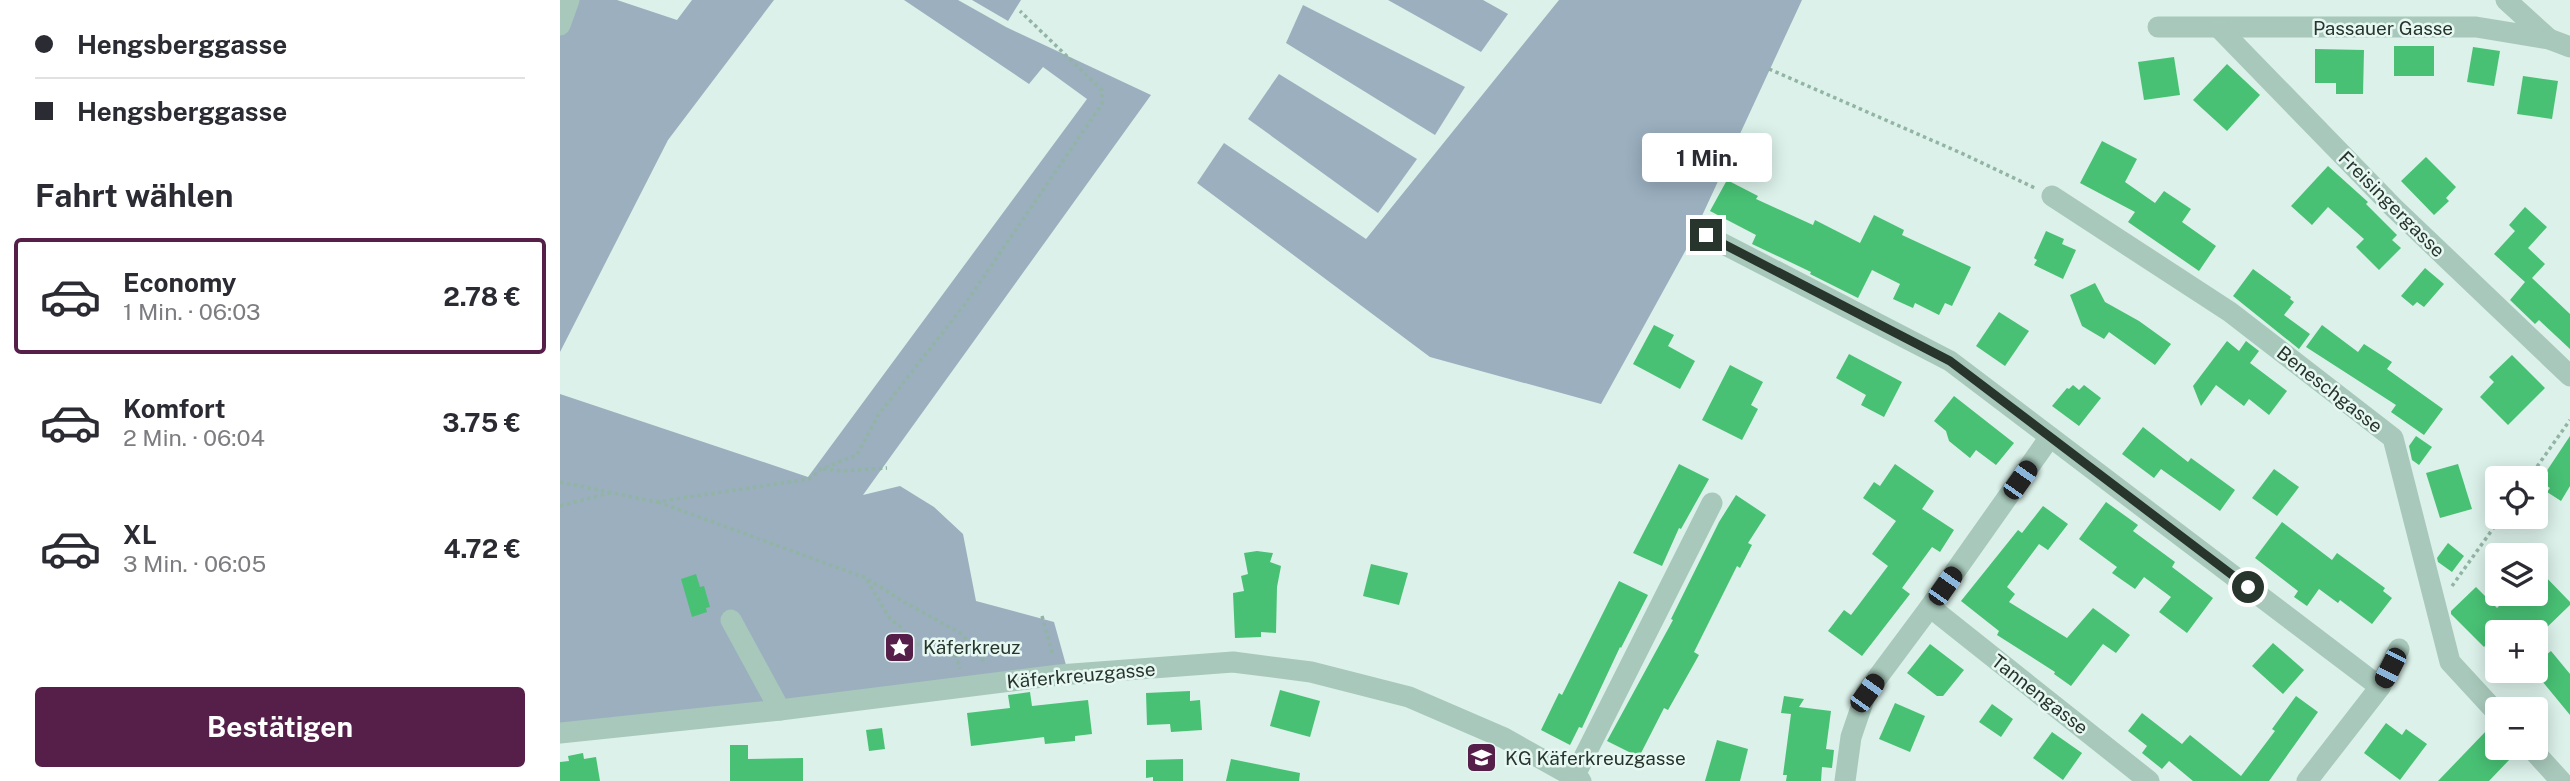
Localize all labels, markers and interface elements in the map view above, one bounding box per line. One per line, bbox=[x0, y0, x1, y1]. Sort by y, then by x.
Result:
street label: Passauer Gasse bbox=[2313, 17, 2453, 39]
text: Hengsberggasse bbox=[77, 29, 287, 60]
text: Hengsberggasse bbox=[77, 96, 287, 127]
callout: 1 Min. bbox=[1641, 134, 1771, 182]
text: 1 Min. bbox=[1676, 144, 1738, 171]
street label: Freisingergasse bbox=[2334, 146, 2450, 262]
text: Fahrt wählen bbox=[35, 177, 234, 214]
route end bbox=[1690, 219, 1722, 251]
icon: car bbox=[39, 265, 102, 328]
text: Economy bbox=[123, 267, 236, 298]
text: 2.78 € bbox=[443, 281, 521, 312]
text: 1 Min. · 06:03 bbox=[123, 298, 261, 325]
street label: Beneschgasse bbox=[2273, 341, 2387, 437]
icon: car bbox=[39, 391, 102, 454]
text: Komfort bbox=[123, 393, 225, 424]
text: 3.75 € bbox=[442, 407, 521, 438]
text: 2 Min. · 06:04 bbox=[123, 424, 265, 451]
car bbox=[2000, 457, 2041, 503]
map controls bbox=[2485, 466, 2548, 760]
button: locate bbox=[2485, 466, 2548, 529]
icon: car bbox=[39, 517, 102, 580]
text: XL bbox=[123, 519, 157, 550]
text: 4.72 € bbox=[443, 533, 521, 564]
button: layers bbox=[2485, 543, 2548, 606]
text: 3 Min. · 06:05 bbox=[123, 550, 266, 577]
car bbox=[1925, 563, 1966, 609]
route start bbox=[2232, 571, 2264, 603]
button: + bbox=[2485, 620, 2548, 683]
place icon: Käferkreuz bbox=[883, 630, 917, 664]
place label: Käferkreuz bbox=[923, 636, 1020, 658]
car bbox=[2372, 645, 2409, 691]
street label: Tannengasse bbox=[1987, 650, 2093, 738]
street label: Käferkreuzgasse bbox=[1006, 658, 1156, 692]
car bbox=[1847, 670, 1888, 716]
button: Bestätigen bbox=[35, 687, 525, 767]
button: − bbox=[2485, 697, 2548, 760]
school or university icon: KG Käferkreuzgasse bbox=[1465, 741, 1499, 775]
place label: KG Käferkreuzgasse bbox=[1505, 747, 1686, 769]

